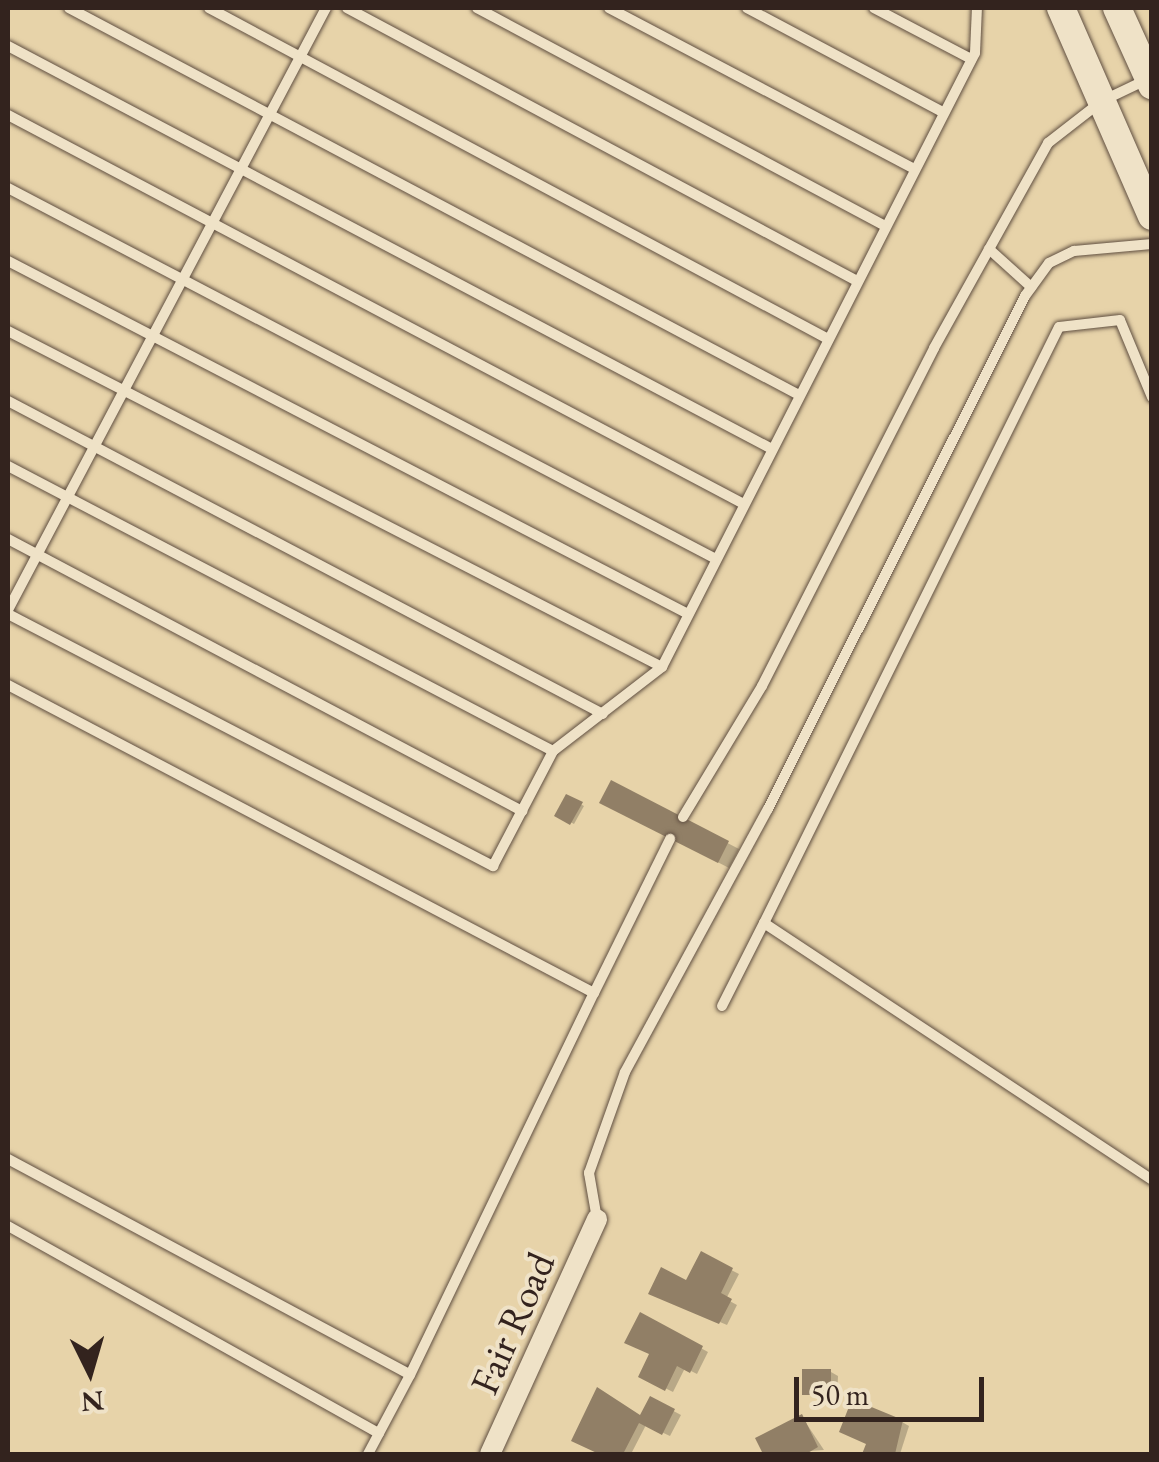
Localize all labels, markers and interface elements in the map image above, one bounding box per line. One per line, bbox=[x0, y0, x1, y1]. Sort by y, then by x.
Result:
street label: Fair Road bbox=[460, 1245, 564, 1401]
north arrow bbox=[40, 1322, 140, 1422]
scale bar bbox=[799, 1357, 989, 1419]
text: 50 m bbox=[811, 1375, 869, 1414]
text: N bbox=[80, 1383, 105, 1421]

